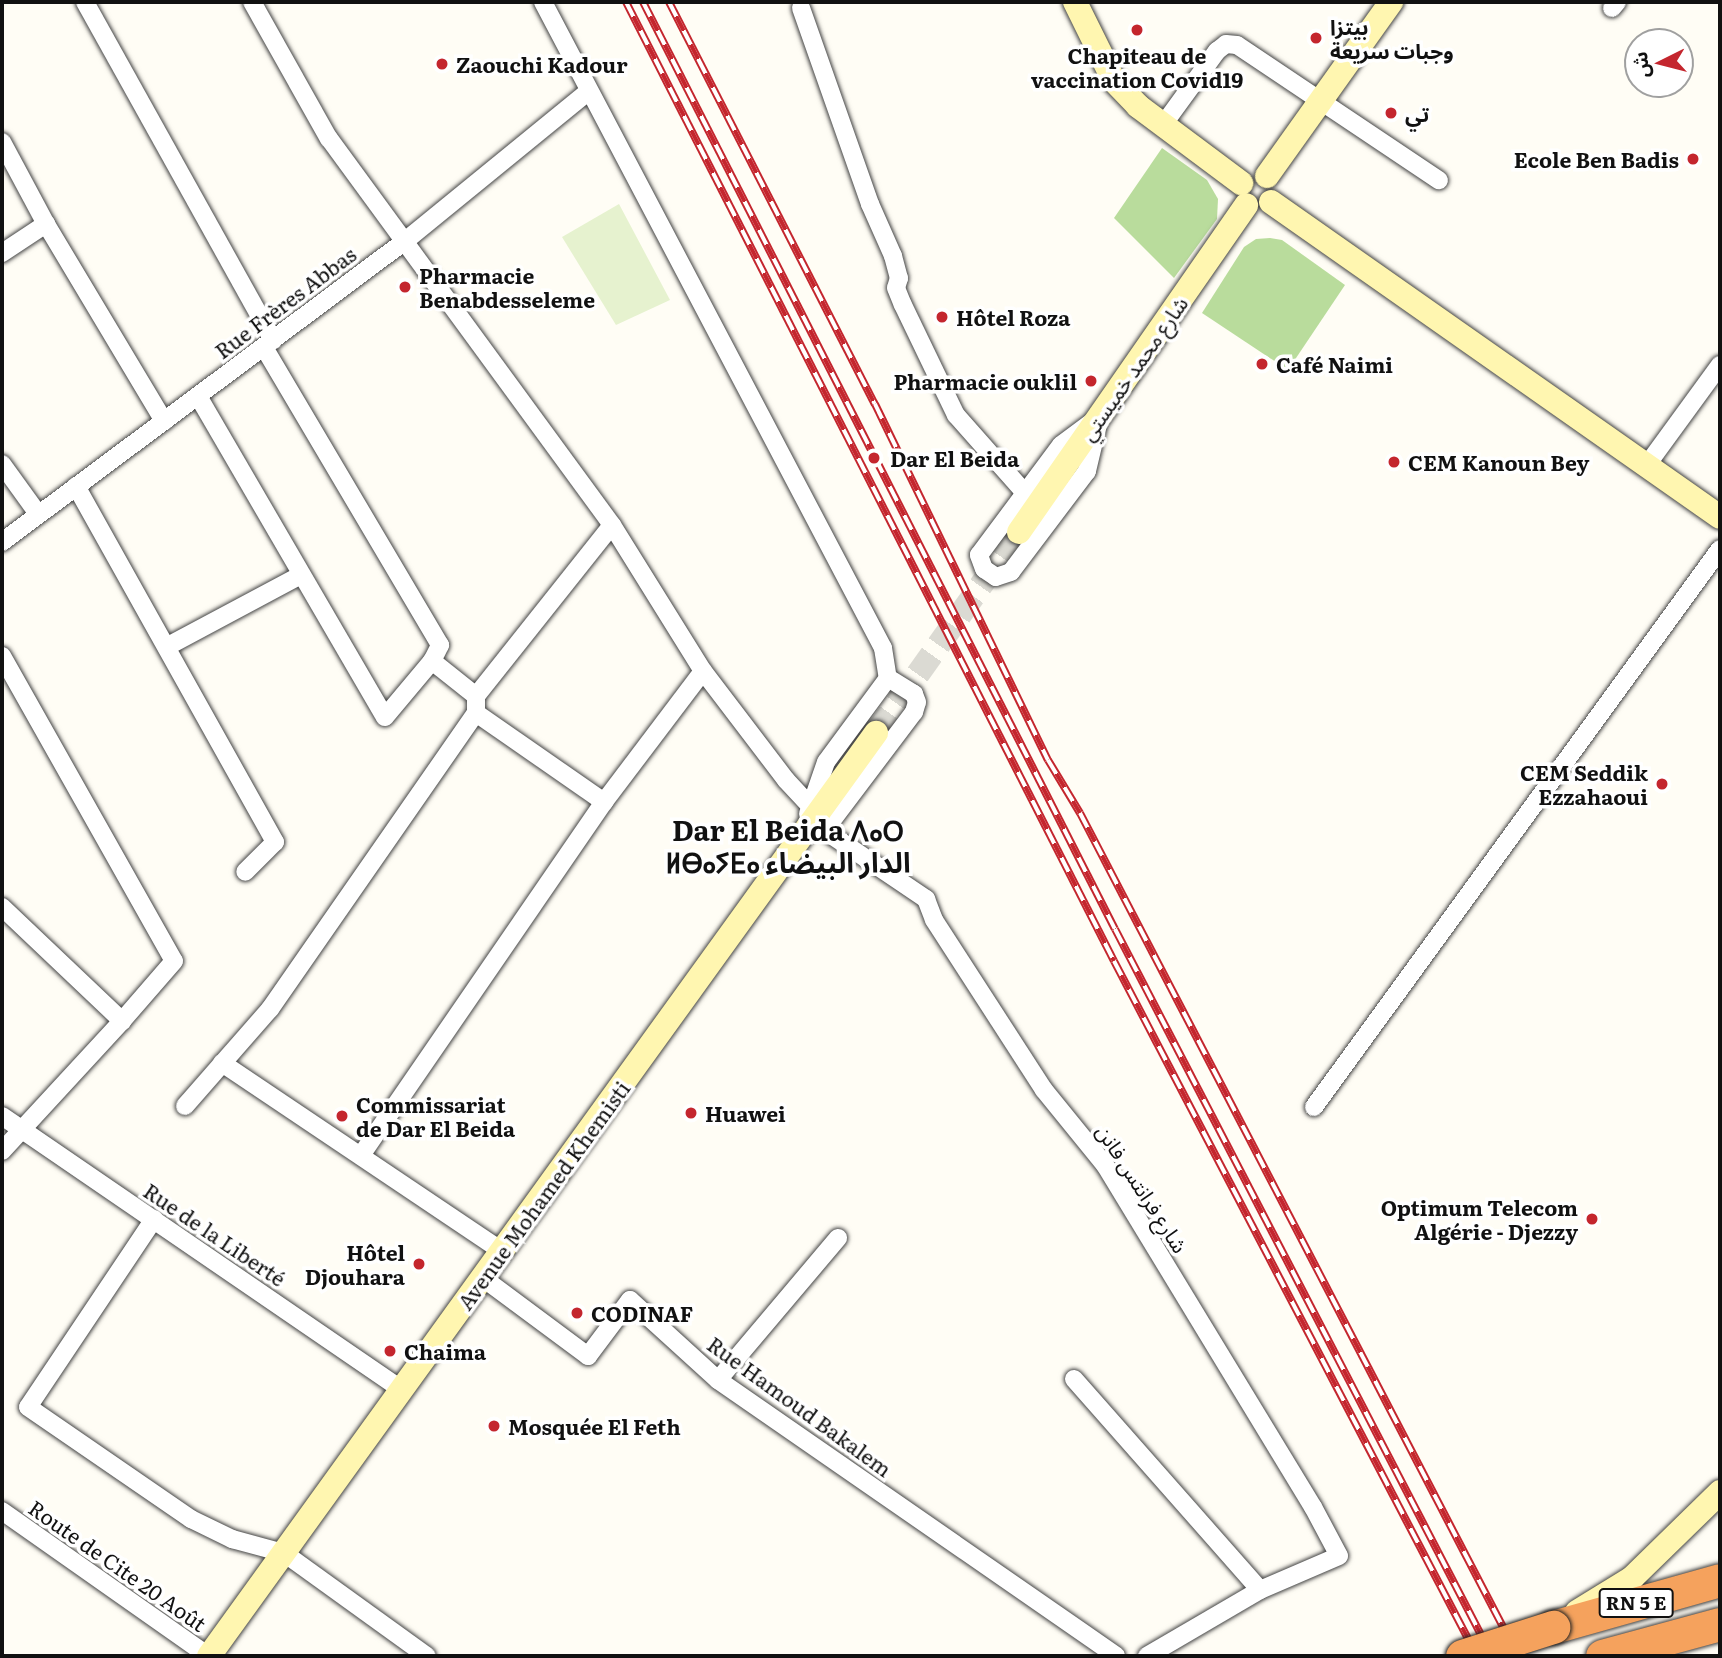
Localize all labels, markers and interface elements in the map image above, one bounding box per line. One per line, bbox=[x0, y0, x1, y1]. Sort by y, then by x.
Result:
place label: بيتزا وجبات سريعة bbox=[1330, 13, 1454, 63]
marker: Chapiteau de vaccination Covid19 bbox=[1127, 20, 1147, 40]
north arrow bbox=[1624, 28, 1694, 98]
marker: بيتزا وجبات سريعة bbox=[1308, 30, 1324, 46]
place label: Chapiteau de vaccination Covid19 bbox=[1031, 42, 1243, 92]
place label: Zaouchi Kadour bbox=[456, 51, 628, 77]
text: ش bbox=[1625, 51, 1655, 79]
marker: Zaouchi Kadour bbox=[434, 56, 450, 72]
place label: تي bbox=[1405, 100, 1429, 126]
marker: تي bbox=[1383, 105, 1399, 121]
place label: Ecole Ben Badis bbox=[1514, 146, 1679, 172]
marker: Ecole Ben Badis bbox=[1685, 151, 1701, 167]
street label: Rue Frères Abbas bbox=[210, 241, 360, 363]
place label: Pharmacie Benabdesseleme bbox=[419, 262, 595, 312]
marker: Pharmacie Benabdesseleme bbox=[397, 279, 413, 295]
street label: شارع محمد خميستي bbox=[1074, 291, 1192, 445]
place label: Hôtel Roza bbox=[956, 304, 1070, 330]
marker: Hôtel Roza bbox=[934, 309, 950, 325]
place label: Café Naimi bbox=[1276, 351, 1393, 377]
marker: Café Naimi bbox=[1254, 356, 1270, 372]
place label: Pharmacie ouklil bbox=[893, 368, 1077, 394]
marker: Pharmacie ouklil bbox=[1083, 373, 1099, 389]
place label: Dar El Beida bbox=[890, 445, 1019, 471]
marker: Dar El Beida bbox=[864, 448, 884, 468]
place label: CEM Kanoun Bey bbox=[1408, 449, 1589, 475]
marker: CEM Kanoun Bey bbox=[1386, 454, 1402, 470]
place label: CEM Seddik Ezzahaoui bbox=[1520, 759, 1648, 809]
marker: CEM Seddik Ezzahaoui bbox=[1654, 776, 1670, 792]
district label: Dar El Beida ⴷⴰⵔ ⵍⴱⴰⵢⴹⴰ الدار البيضاء bbox=[665, 812, 911, 878]
street label: Avenue Mohamed Khemisti bbox=[452, 1076, 634, 1314]
place label: Commissariat de Dar El Beida bbox=[356, 1091, 515, 1141]
place label: Huawei bbox=[705, 1100, 786, 1126]
marker: Huawei bbox=[683, 1105, 699, 1121]
marker: Commissariat de Dar El Beida bbox=[334, 1108, 350, 1124]
street label: شارع فرانتس فانن bbox=[1092, 1119, 1194, 1257]
street label: Rue de la Liberté bbox=[139, 1177, 291, 1291]
place label: Optimum Telecom Algérie - Djezzy bbox=[1381, 1194, 1578, 1244]
marker: Optimum Telecom Algérie - Djezzy bbox=[1584, 1211, 1600, 1227]
place label: Hôtel Djouhara bbox=[305, 1239, 405, 1289]
marker: Hôtel Djouhara bbox=[411, 1256, 427, 1272]
place label: CODINAF bbox=[591, 1300, 693, 1326]
marker: CODINAF bbox=[569, 1305, 585, 1321]
street label: Rue Hamoud Bakalem bbox=[703, 1331, 897, 1481]
place label: Chaima bbox=[404, 1338, 486, 1364]
marker: Chaima bbox=[382, 1343, 398, 1359]
place label: Mosquée El Feth bbox=[508, 1413, 681, 1439]
marker: Mosquée El Feth bbox=[486, 1418, 502, 1434]
street label: Route de Cite 20 Août bbox=[24, 1494, 212, 1636]
road number: RN 5 E bbox=[1598, 1588, 1674, 1618]

